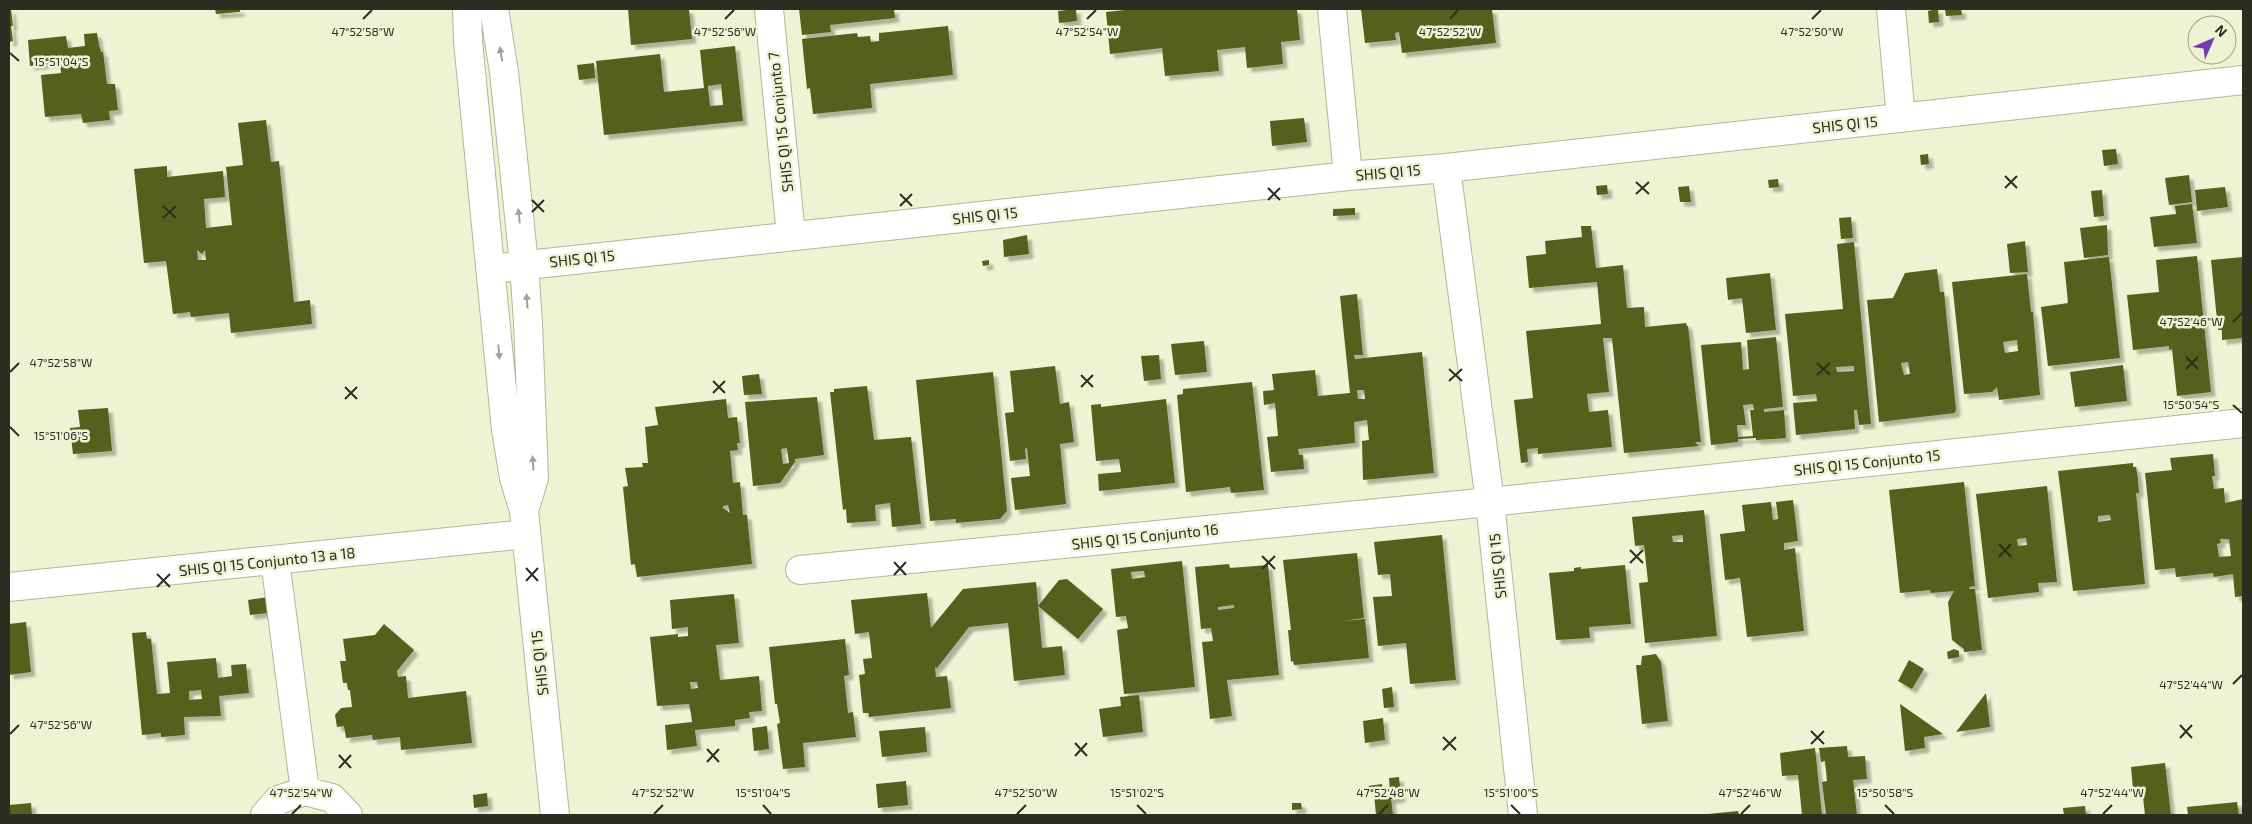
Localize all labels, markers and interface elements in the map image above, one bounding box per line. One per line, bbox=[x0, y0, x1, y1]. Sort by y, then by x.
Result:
north arrow bbox=[2187, 15, 2237, 65]
text: N bbox=[2212, 21, 2231, 40]
text: 47°52'58"W bbox=[332, 24, 394, 38]
text: 47°52'56"W bbox=[694, 24, 756, 38]
text: 47°52'54"W bbox=[1056, 24, 1118, 38]
text: 47°52'52"W bbox=[1419, 24, 1481, 38]
text: 47°52'50"W bbox=[1781, 24, 1843, 38]
one-way arrow bbox=[497, 46, 505, 62]
street label: SHIS QI 15 Conjunto 7 bbox=[764, 51, 797, 193]
text: 15°51'04"S bbox=[34, 54, 89, 68]
street label: SHIS QI 15 bbox=[1812, 112, 1879, 137]
street label: SHIS QI 15 bbox=[1355, 160, 1421, 185]
street label: SHIS QI 15 bbox=[952, 203, 1019, 228]
one-way arrow bbox=[515, 207, 523, 223]
street label: SHIS QI 15 bbox=[549, 246, 616, 271]
one-way arrow bbox=[522, 293, 530, 309]
text: 47°52'46"W bbox=[2159, 314, 2223, 328]
one-way arrow bbox=[495, 344, 503, 360]
text: 47°52'58"W bbox=[30, 355, 92, 369]
text: 15°50'54"S bbox=[2163, 397, 2219, 411]
text: 15°51'06"S bbox=[34, 428, 88, 442]
street label: SHIS QI 15 Conjunto 15 bbox=[1793, 445, 1941, 480]
one-way arrow bbox=[528, 455, 536, 471]
street label: SHIS QI 15 Conjunto 16 bbox=[1071, 519, 1220, 554]
street label: SHIS QI 15 bbox=[1485, 532, 1510, 599]
street label: SHIS QI 15 Conjunto 13 a 18 bbox=[178, 543, 356, 580]
street label: SHIS QI 15 bbox=[527, 629, 552, 696]
text: 47°52'44"W bbox=[2159, 677, 2223, 691]
text: 47°52'56"W bbox=[30, 717, 92, 731]
text: 47°52'54"W bbox=[270, 785, 332, 799]
text: 47°52'52"W bbox=[632, 785, 694, 799]
text: 15°51'04"S bbox=[736, 785, 791, 799]
text: 47°52'50"W bbox=[995, 785, 1057, 799]
text: 15°51'02"S bbox=[1110, 785, 1164, 799]
text: 47°52'48"W bbox=[1356, 785, 1420, 799]
text: 15°51'00"S bbox=[1484, 785, 1539, 799]
text: 47°52'46"W bbox=[1718, 785, 1782, 799]
text: 15°50'58"S bbox=[1857, 785, 1913, 799]
text: 47°52'44"W bbox=[2080, 785, 2144, 799]

